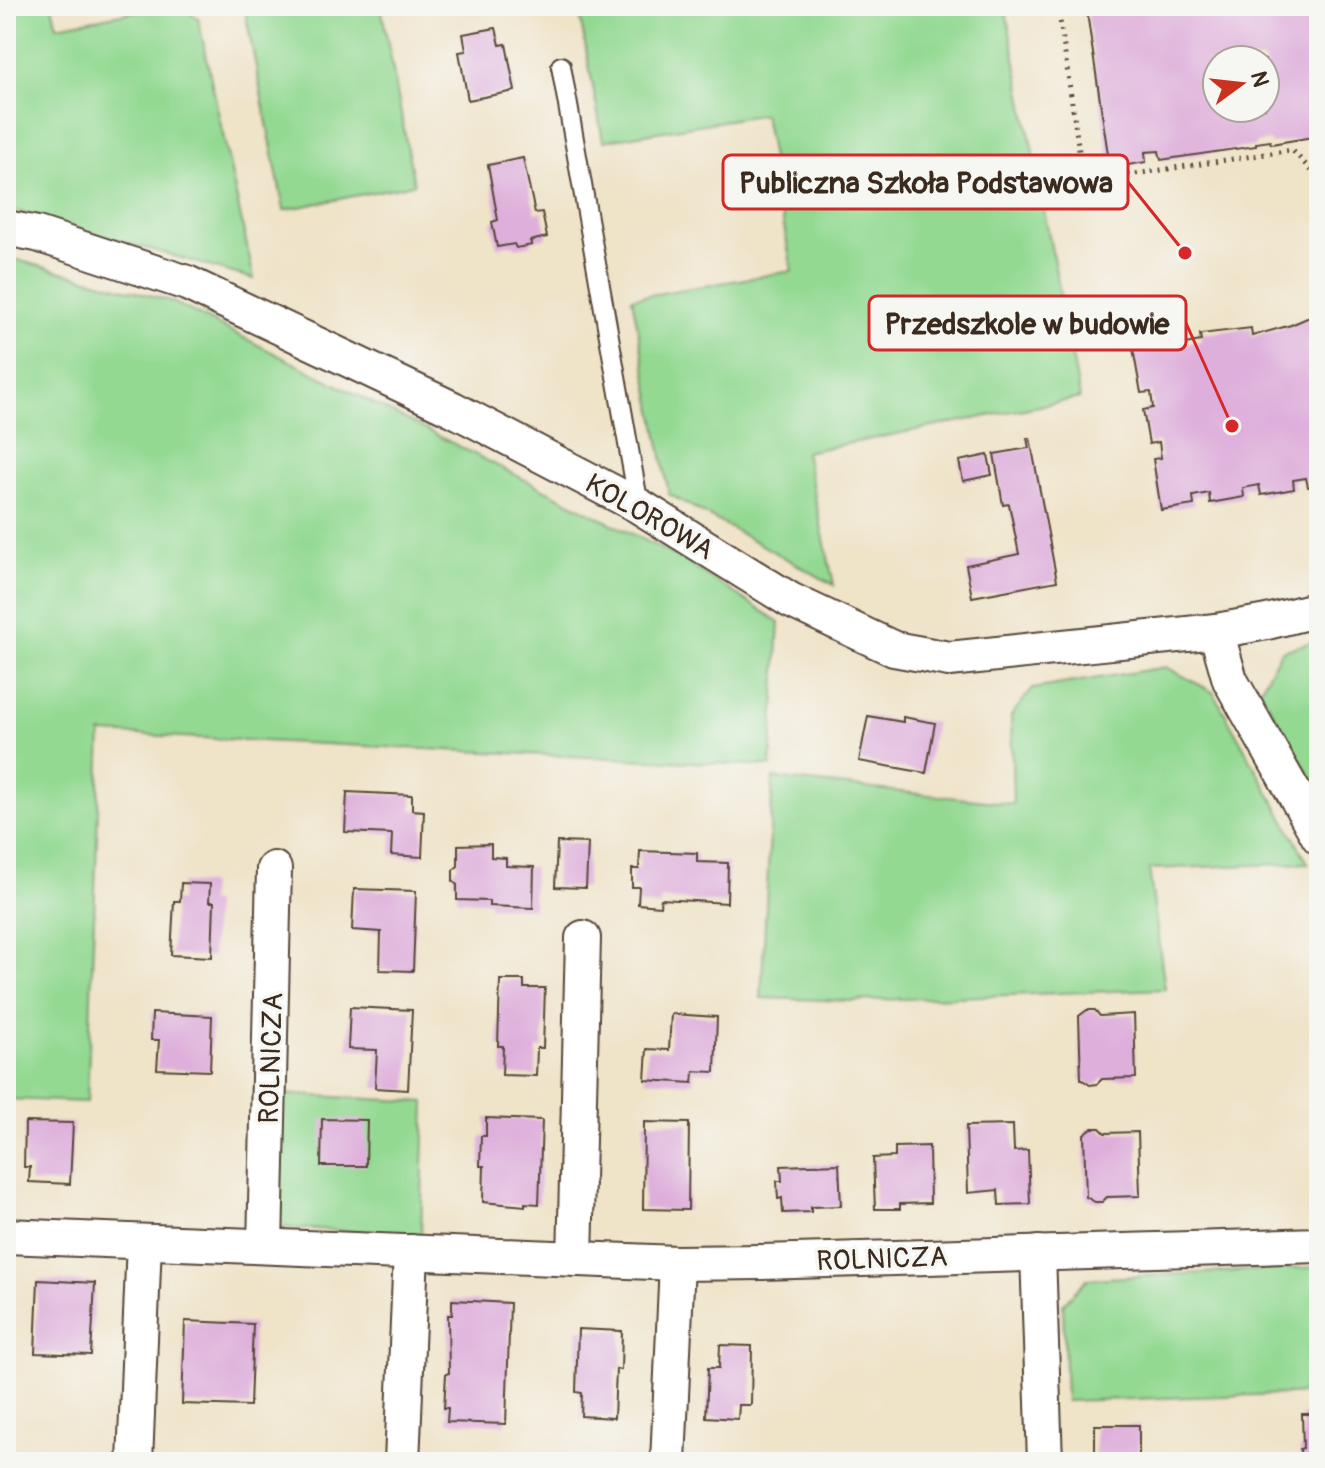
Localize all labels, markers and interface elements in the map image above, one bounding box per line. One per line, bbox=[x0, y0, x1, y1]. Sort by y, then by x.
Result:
north arrow bbox=[1201, 44, 1281, 124]
text: N bbox=[1244, 68, 1275, 90]
callout: Publiczna Szkoła Podstawowa bbox=[723, 155, 1128, 209]
text: Publiczna Szkoła Podstawowa bbox=[739, 165, 1113, 202]
callout: Przedszkole w budowie bbox=[869, 296, 1186, 350]
text: Przedszkole w budowie bbox=[885, 306, 1171, 343]
street label: KOLOROWA bbox=[579, 466, 720, 568]
street label: ROLNICZA bbox=[252, 992, 291, 1124]
street label: ROLNICZA bbox=[816, 1240, 948, 1279]

